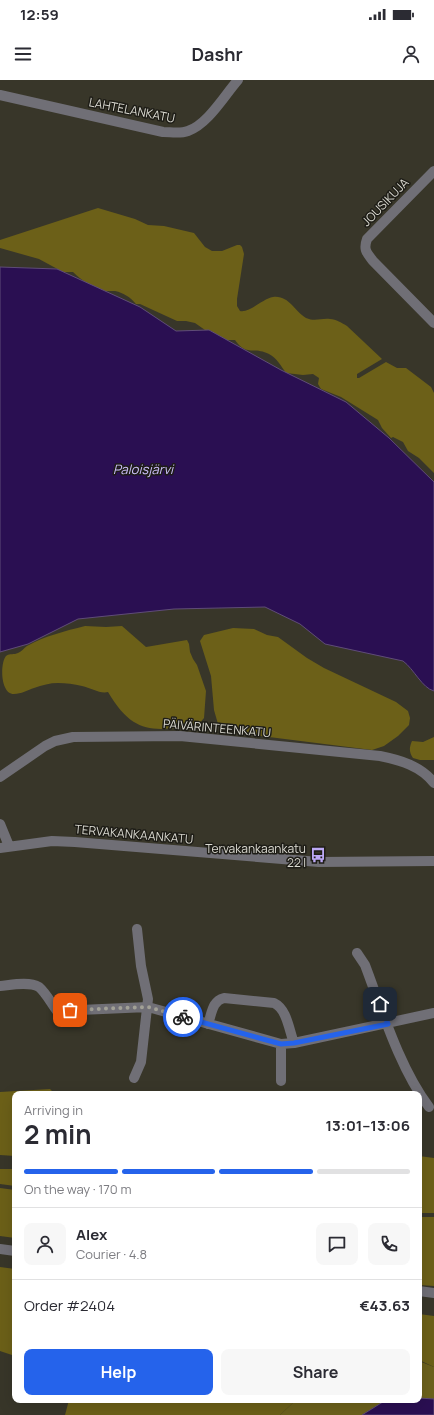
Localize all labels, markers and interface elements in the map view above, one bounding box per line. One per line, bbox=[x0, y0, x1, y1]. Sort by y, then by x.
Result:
text: 12:59 bbox=[20, 4, 59, 25]
text: Dashr bbox=[191, 42, 243, 66]
icon: menu bbox=[12, 43, 34, 65]
icon: person bbox=[400, 43, 422, 65]
street label: LAHTELANKATU bbox=[87, 93, 177, 127]
street label: JOUSIKUJA bbox=[358, 174, 413, 230]
water label: Paloisjärvi bbox=[113, 460, 175, 478]
street label: PÄIVÄRINTEENKATU bbox=[162, 715, 272, 741]
street label: TERVAKANKAANKATU bbox=[74, 820, 194, 848]
place label: Tervakankaankatu 22 I bbox=[205, 840, 306, 871]
bus stop icon: Tervakankaankatu 22 I bbox=[309, 846, 327, 864]
pin bbox=[363, 987, 397, 1021]
pin bbox=[53, 993, 87, 1027]
icon: home bbox=[369, 993, 391, 1015]
courier bbox=[163, 997, 203, 1037]
icon: bag bbox=[59, 999, 81, 1021]
icon: bike bbox=[172, 1006, 194, 1028]
text: Arriving in bbox=[24, 1101, 83, 1119]
text: 13:01–13:06 bbox=[325, 1115, 410, 1136]
text: 2 min bbox=[24, 1116, 92, 1152]
text: On the way · 170 m bbox=[24, 1180, 131, 1198]
button: person bbox=[24, 1223, 66, 1265]
button: chat bbox=[316, 1223, 358, 1265]
button: phone bbox=[368, 1223, 410, 1265]
text: Alex bbox=[76, 1224, 107, 1245]
text: Courier · 4.8 bbox=[76, 1245, 147, 1263]
text: Order #2404 bbox=[24, 1295, 115, 1316]
text: €43.63 bbox=[360, 1295, 410, 1316]
button: Help bbox=[24, 1349, 213, 1395]
button: Share bbox=[221, 1349, 410, 1395]

